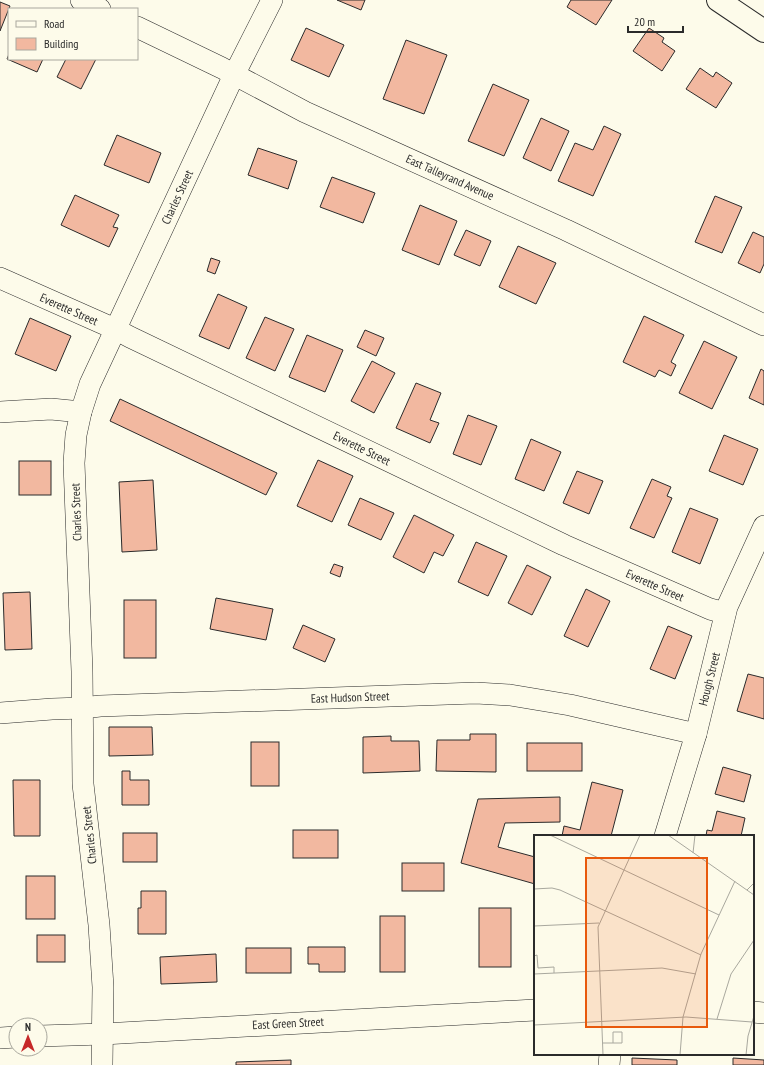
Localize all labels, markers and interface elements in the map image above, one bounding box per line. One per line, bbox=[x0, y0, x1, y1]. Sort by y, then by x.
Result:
legend bbox=[8, 8, 138, 60]
scale bar bbox=[628, 8, 683, 34]
text: 20 m bbox=[634, 14, 655, 29]
text: Road bbox=[44, 16, 64, 31]
text: Building bbox=[44, 36, 79, 51]
street label: East Talleyrand Avenue bbox=[404, 151, 496, 203]
street label: Charles Street bbox=[158, 167, 196, 226]
street label: Everette Street bbox=[38, 290, 101, 329]
street label: Everette Street bbox=[331, 428, 394, 469]
street label: Charles Street bbox=[67, 482, 85, 541]
street label: Everette Street bbox=[624, 566, 687, 605]
street label: Hough Street bbox=[695, 650, 723, 707]
street label: East Hudson Street bbox=[310, 688, 390, 706]
street label: Charles Street bbox=[78, 805, 99, 865]
inset map bbox=[534, 835, 754, 1055]
street label: East Green Street bbox=[252, 1014, 325, 1032]
north arrow bbox=[8, 1017, 48, 1057]
text: N bbox=[25, 1020, 31, 1034]

